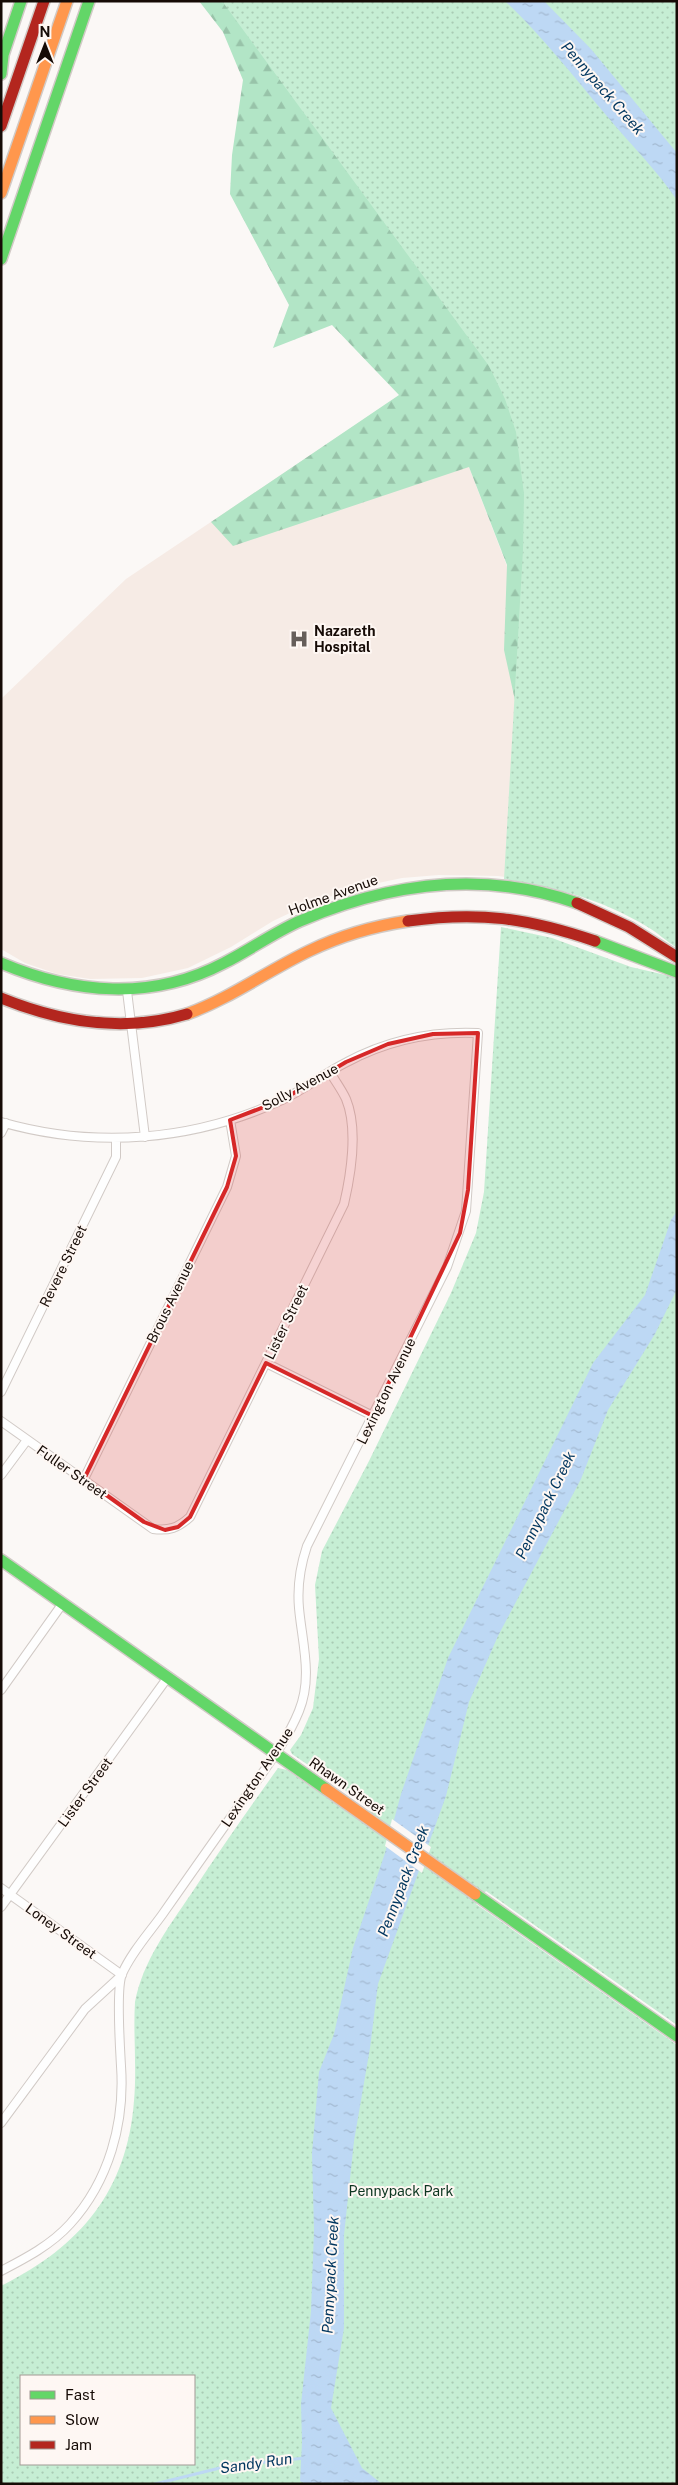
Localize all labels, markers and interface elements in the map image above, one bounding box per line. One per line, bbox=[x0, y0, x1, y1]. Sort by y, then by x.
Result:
north arrow bbox=[20, 20, 70, 70]
text: N bbox=[40, 24, 50, 40]
water label: Pennypack Creek bbox=[558, 38, 648, 139]
place label: Nazareth Hospital bbox=[314, 623, 376, 655]
hospital icon: Nazareth Hospital bbox=[288, 628, 310, 650]
street label: Holme Avenue bbox=[286, 871, 380, 919]
street label: Solly Avenue bbox=[259, 1060, 341, 1114]
street label: Revere Street bbox=[36, 1222, 90, 1310]
street label: Brous Avenue bbox=[143, 1258, 197, 1346]
street label: Lister Street bbox=[261, 1282, 311, 1362]
street label: Lexington Avenue bbox=[353, 1335, 419, 1447]
street label: Fuller Street bbox=[34, 1442, 110, 1502]
water label: Pennypack Creek bbox=[512, 1448, 579, 1561]
street label: Lexington Avenue bbox=[218, 1724, 296, 1830]
street label: Lister Street bbox=[55, 1754, 115, 1830]
street label: Rhawn Street bbox=[306, 1754, 388, 1818]
water label: Pennypack Creek bbox=[374, 1822, 432, 1939]
street label: Loney Street bbox=[23, 1900, 99, 1962]
park label: Pennypack Park bbox=[349, 2183, 454, 2199]
water label: Pennypack Creek bbox=[318, 2215, 342, 2334]
legend bbox=[20, 2375, 195, 2465]
text: Fast bbox=[65, 2386, 95, 2403]
text: Slow bbox=[65, 2411, 100, 2428]
text: Jam bbox=[65, 2436, 92, 2453]
water label: Sandy Run bbox=[219, 2450, 293, 2476]

